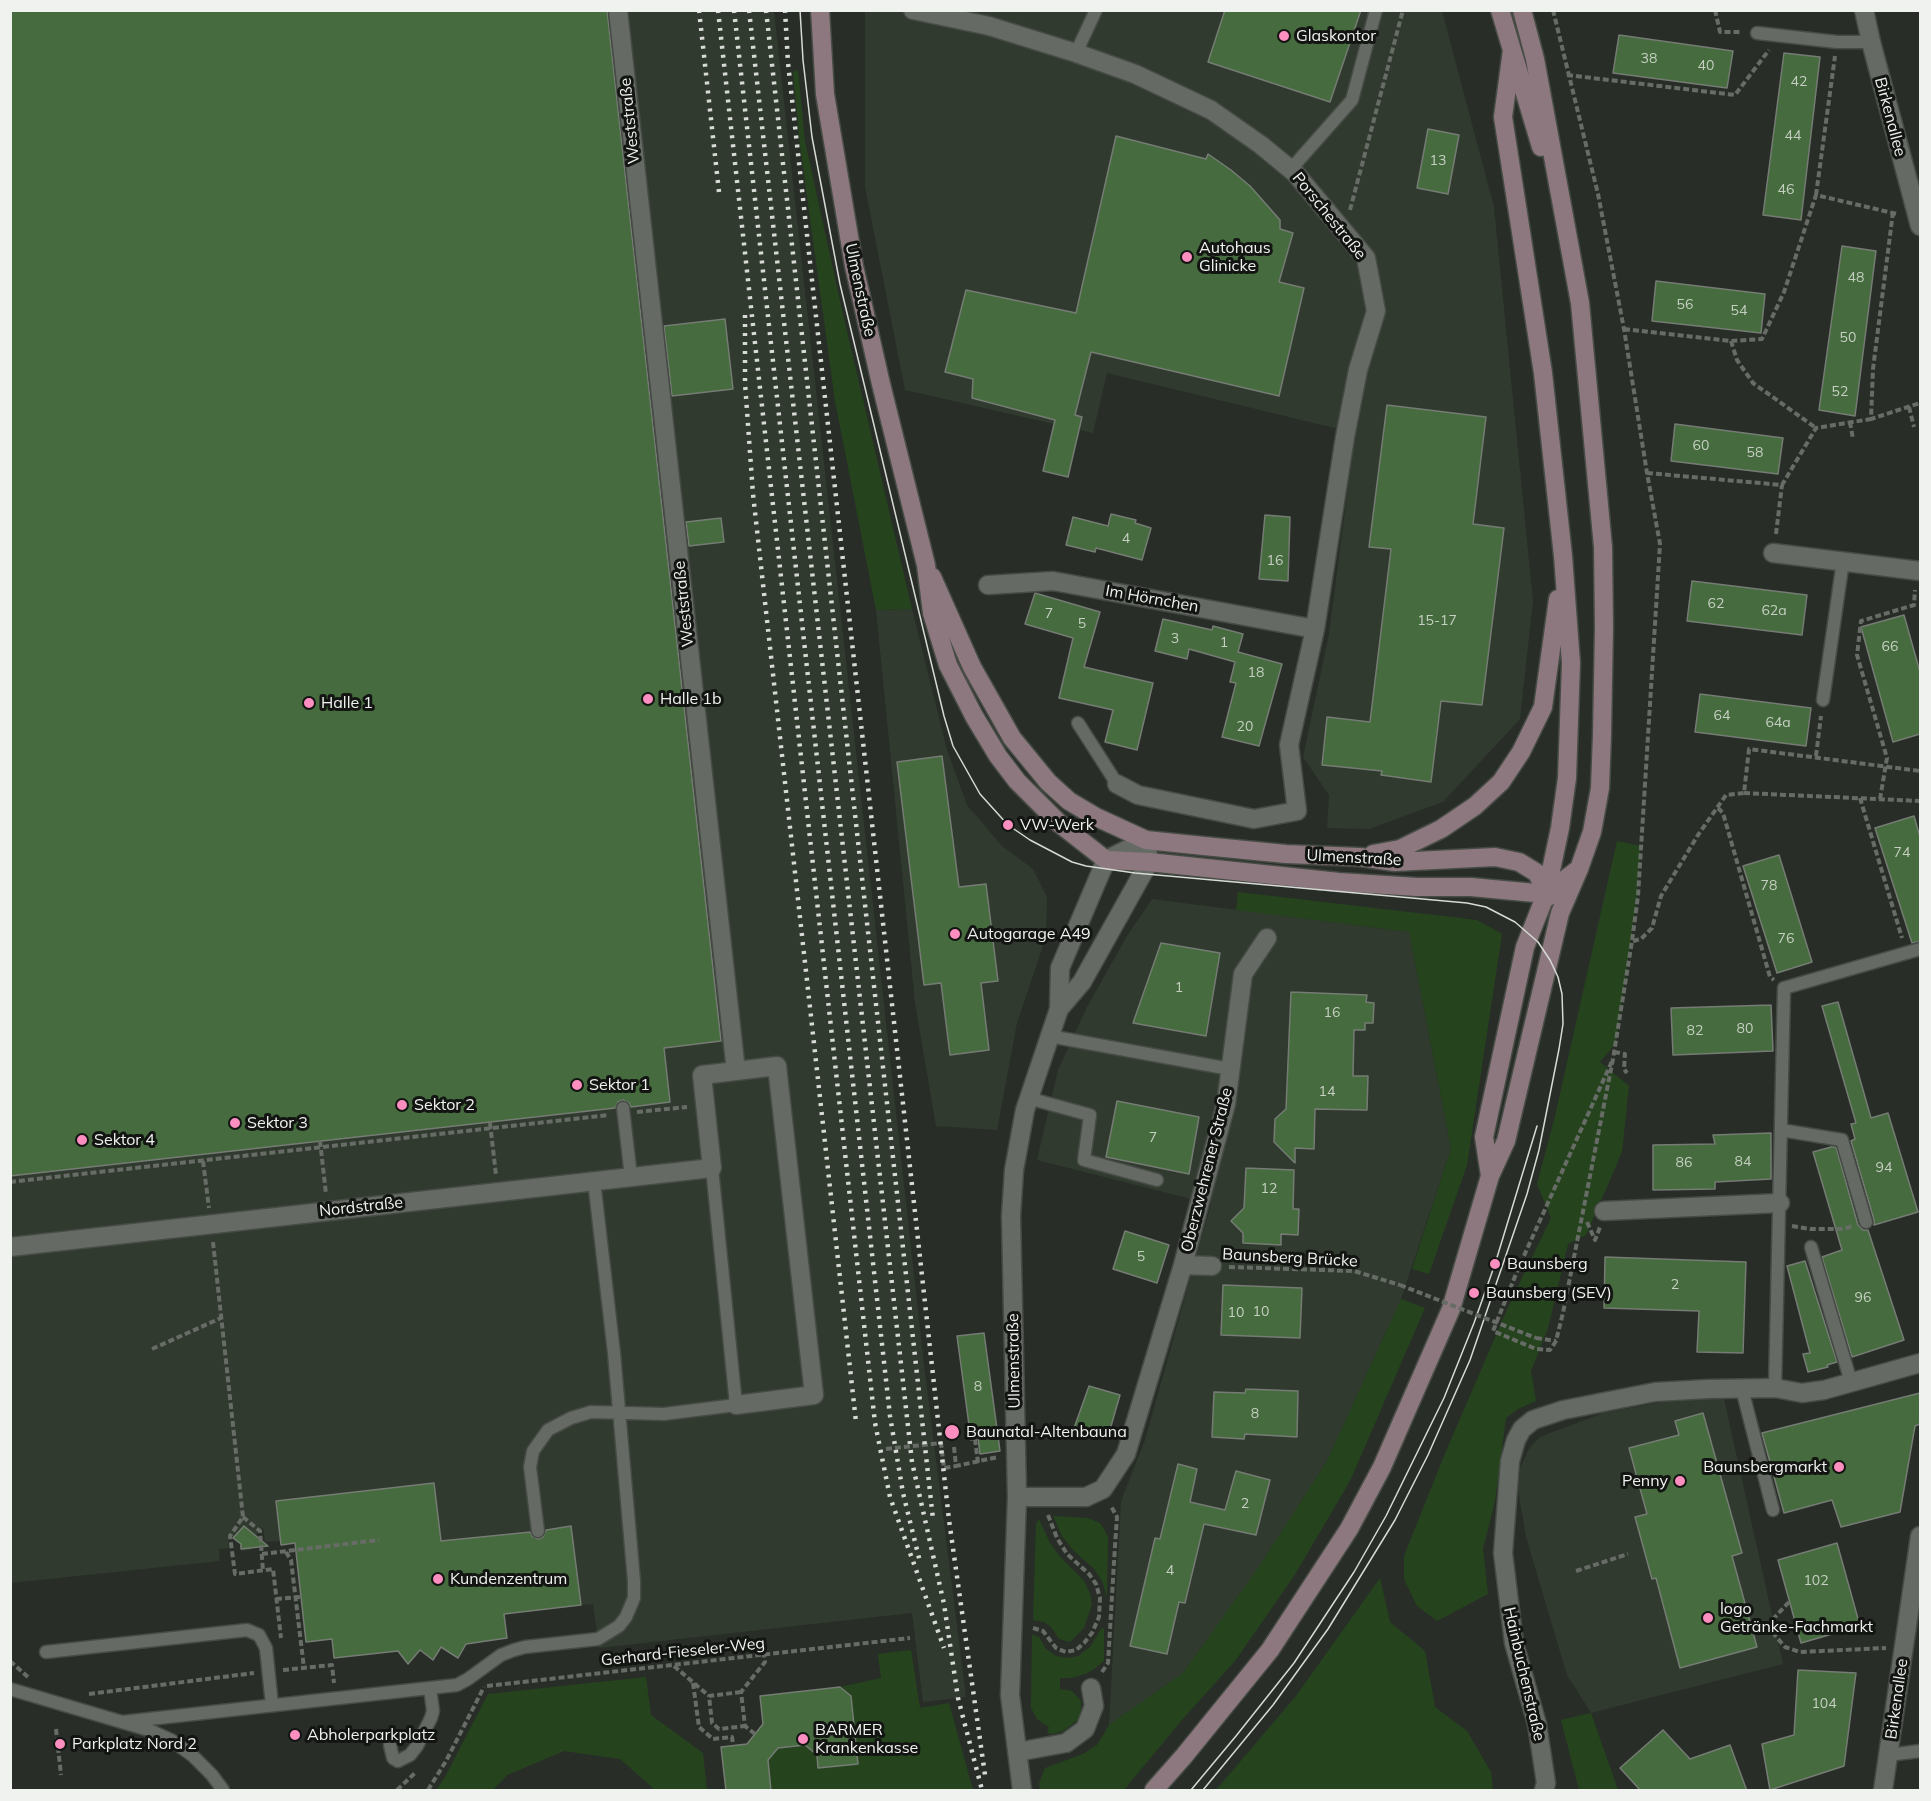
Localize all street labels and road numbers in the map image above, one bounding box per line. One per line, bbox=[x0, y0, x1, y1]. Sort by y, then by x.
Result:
street label: Birkenallee bbox=[1870, 75, 1910, 159]
street label: Weststraße bbox=[616, 77, 644, 165]
street label: Porschestraße bbox=[1288, 169, 1370, 263]
street label: Ulmenstraße bbox=[841, 241, 879, 339]
street label: Weststraße bbox=[670, 560, 698, 648]
street label: Im Hörnchen bbox=[1104, 581, 1200, 617]
street label: Ulmenstraße bbox=[1306, 846, 1402, 870]
street label: Oberzwehrener Straße bbox=[1177, 1086, 1237, 1254]
street label: Nordstraße bbox=[318, 1193, 404, 1221]
street label: Baunsberg Brücke bbox=[1222, 1245, 1358, 1271]
street label: Ulmenstraße bbox=[1004, 1313, 1024, 1409]
street label: Hainbuchenstraße bbox=[1499, 1605, 1549, 1743]
street label: Gerhard-Fieseler-Weg bbox=[600, 1634, 766, 1670]
street label: Birkenallee bbox=[1882, 1657, 1912, 1741]

